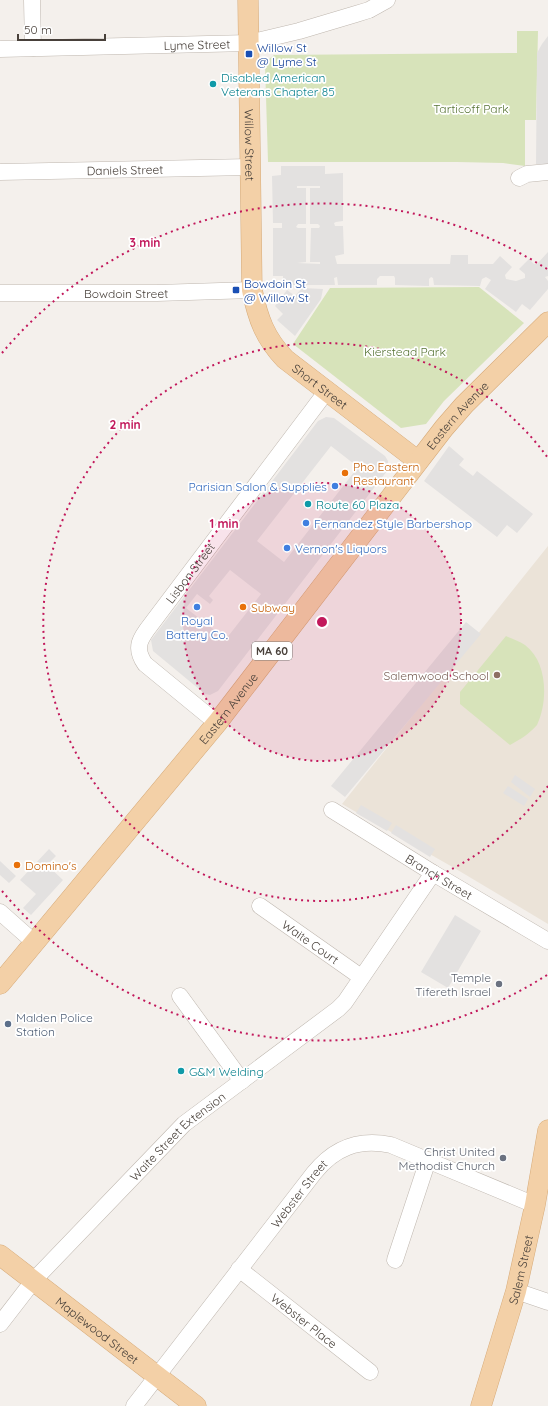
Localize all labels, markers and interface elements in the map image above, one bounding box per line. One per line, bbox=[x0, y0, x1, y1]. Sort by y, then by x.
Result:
scale bar bbox=[18, 16, 105, 42]
text: 50 m bbox=[24, 22, 52, 37]
street label: Lyme Street bbox=[163, 36, 231, 53]
place label: Willow St @ Lyme St bbox=[257, 40, 317, 69]
marker: Willow St @ Lyme St bbox=[244, 49, 254, 59]
place label: Disabled American Veterans Chapter 85 bbox=[221, 70, 335, 99]
marker: Disabled American Veterans Chapter 85 bbox=[208, 79, 218, 89]
park label: Tarticoff Park bbox=[433, 101, 509, 116]
street label: Willow Street bbox=[242, 109, 258, 181]
street label: Daniels Street bbox=[86, 161, 163, 178]
text: 3 min bbox=[130, 235, 160, 250]
place label: Bowdoin St @ Willow St bbox=[244, 276, 309, 305]
street label: Bowdoin Street bbox=[84, 285, 168, 301]
marker: Bowdoin St @ Willow St bbox=[231, 285, 241, 295]
park label: Kierstead Park bbox=[364, 344, 446, 359]
street label: Short Street bbox=[290, 360, 351, 412]
street label: Eastern Avenue bbox=[423, 378, 492, 452]
text: 2 min bbox=[109, 417, 141, 432]
place label: Pho Eastern Restaurant bbox=[353, 459, 420, 488]
marker: Pho Eastern Restaurant bbox=[340, 468, 350, 478]
place label: Parisian Salon & Supplies bbox=[188, 479, 327, 494]
marker: Parisian Salon & Supplies bbox=[330, 481, 340, 491]
place label: Route 60 Plaza bbox=[316, 497, 399, 512]
marker: Route 60 Plaza bbox=[303, 499, 313, 509]
text: 1 min bbox=[209, 516, 239, 531]
place label: Fernandez Style Barbershop bbox=[314, 516, 472, 531]
marker: Fernandez Style Barbershop bbox=[301, 518, 311, 528]
street label: Lisbon Street bbox=[162, 539, 218, 606]
place label: Vernon's Liquors bbox=[295, 541, 387, 556]
marker: Vernon's Liquors bbox=[282, 543, 292, 553]
place label: Subway bbox=[251, 600, 295, 615]
marker: Royal Battery Co. bbox=[192, 602, 202, 612]
marker: Subway bbox=[238, 602, 248, 612]
place label: Royal Battery Co. bbox=[166, 613, 228, 642]
centre of rings bbox=[315, 615, 329, 629]
road number: MA 60 bbox=[252, 642, 292, 660]
place label: Salemwood School bbox=[384, 668, 489, 683]
street label: Eastern Avenue bbox=[195, 669, 261, 747]
marker: Salemwood School bbox=[492, 670, 502, 680]
street label: Branch Street bbox=[403, 850, 475, 902]
place label: Domino's bbox=[25, 858, 77, 873]
marker: Domino's bbox=[12, 860, 22, 870]
street label: Waite Court bbox=[279, 917, 342, 967]
place label: Temple Tifereth Israel bbox=[415, 970, 491, 999]
marker: Temple Tifereth Israel bbox=[494, 979, 504, 989]
place label: Malden Police Station bbox=[16, 1010, 93, 1039]
marker: Malden Police Station bbox=[3, 1019, 13, 1029]
place label: G&M Welding bbox=[189, 1064, 264, 1079]
marker: G&M Welding bbox=[176, 1066, 186, 1076]
street label: Waite Street Extension bbox=[126, 1088, 228, 1184]
place label: Christ United Methodist Church bbox=[398, 1144, 495, 1173]
marker: Christ United Methodist Church bbox=[498, 1153, 508, 1163]
street label: Webster Street bbox=[267, 1156, 330, 1230]
street label: Salem Street bbox=[505, 1234, 536, 1306]
street label: Webster Place bbox=[268, 1290, 341, 1351]
street label: Maplewood Street bbox=[53, 1293, 142, 1367]

